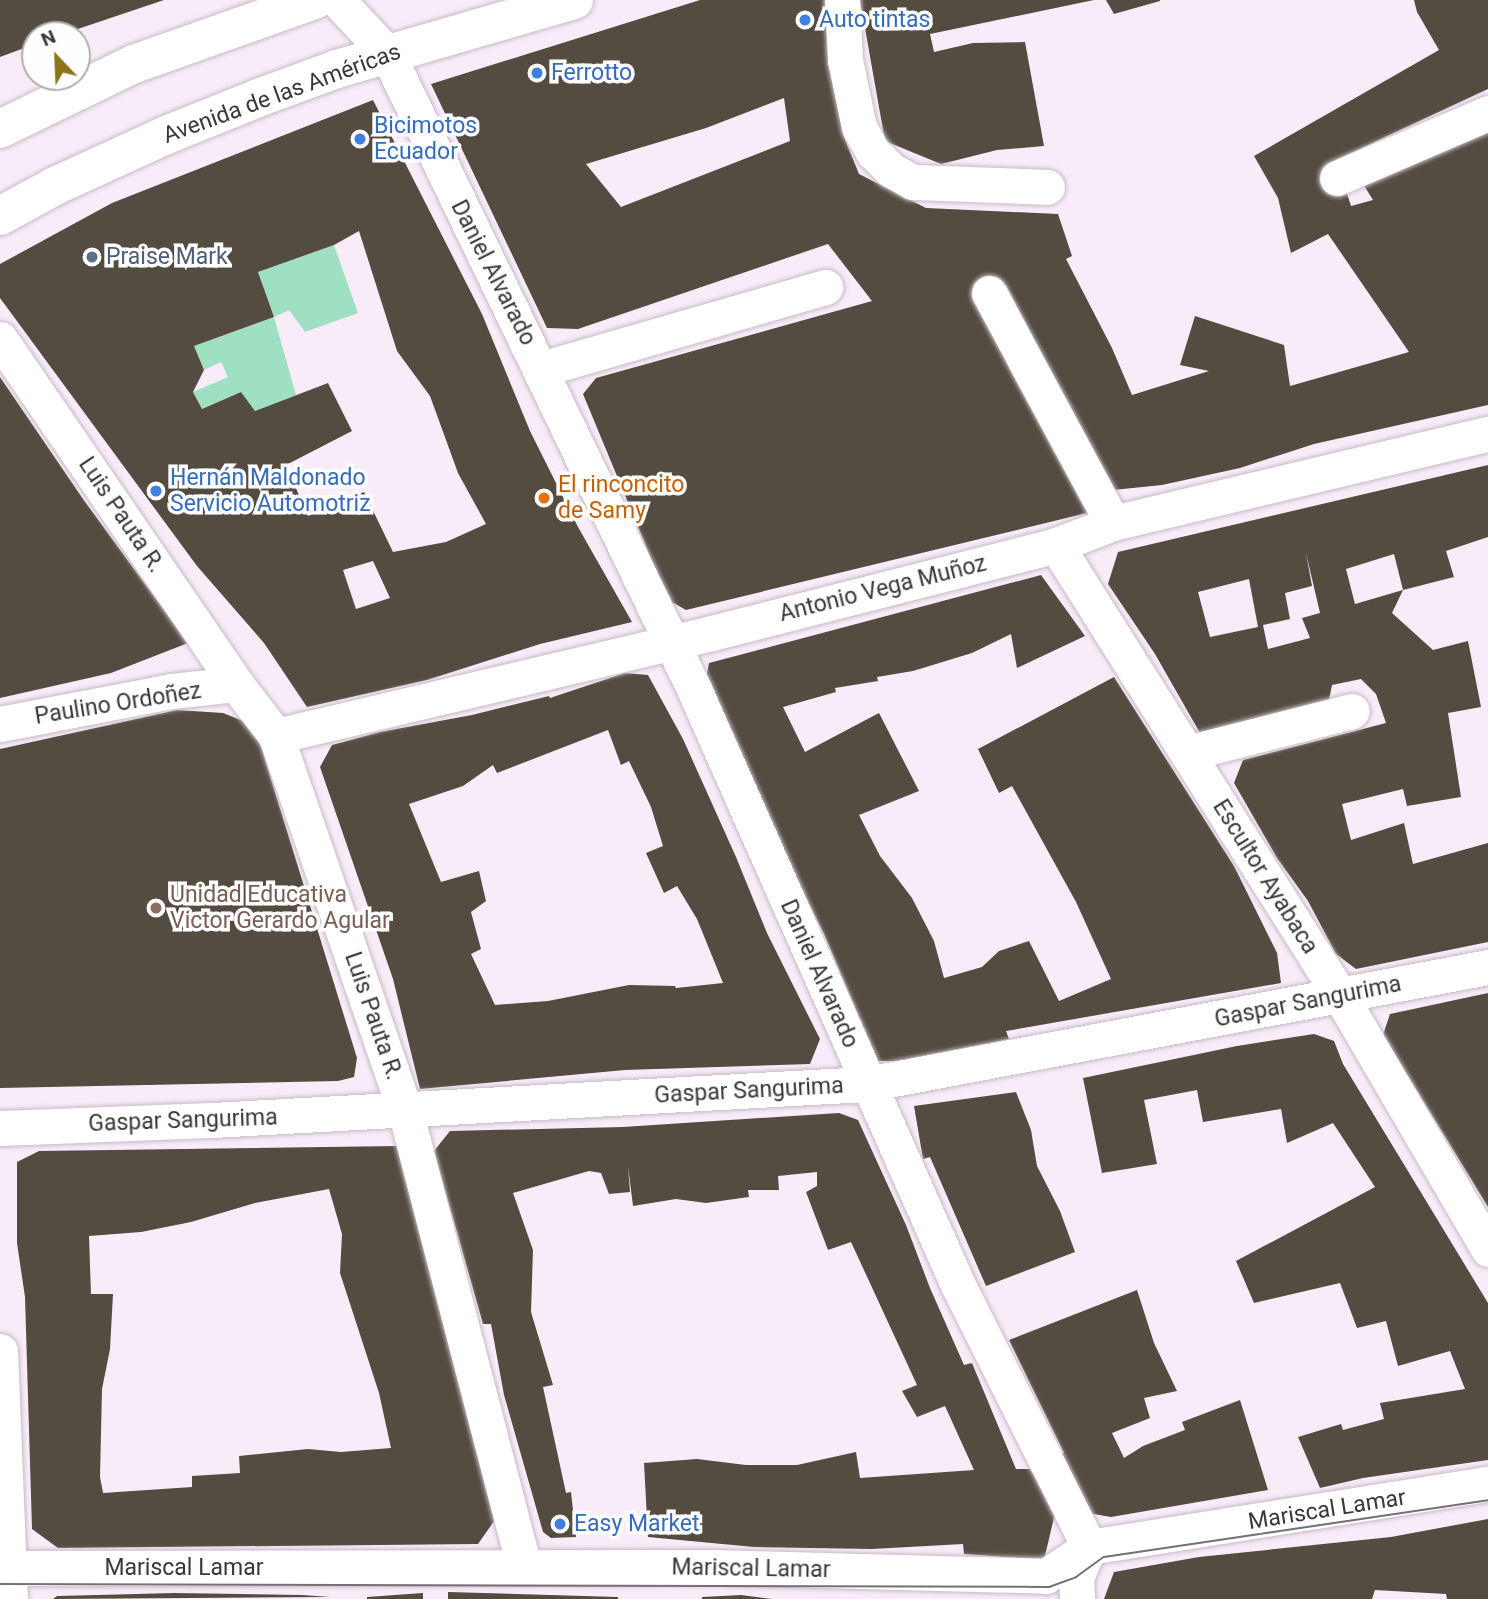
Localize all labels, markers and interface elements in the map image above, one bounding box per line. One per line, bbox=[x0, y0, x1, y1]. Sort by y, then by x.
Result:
place label: Auto tintas bbox=[819, 6, 930, 34]
marker: Auto tintas bbox=[797, 12, 813, 28]
north arrow bbox=[21, 21, 91, 91]
text: N bbox=[38, 25, 59, 51]
street label: Avenida de las Américas bbox=[159, 38, 405, 150]
place label: Ferrotto bbox=[551, 59, 632, 87]
marker: Ferrotto bbox=[529, 65, 545, 81]
place label: Bicimotos Ecuador bbox=[374, 112, 477, 166]
marker: Bicimotos Ecuador bbox=[352, 131, 368, 147]
street label: Daniel Alvarado bbox=[445, 196, 541, 350]
place label: Praise Mark bbox=[106, 243, 228, 271]
marker: Praise Mark bbox=[84, 249, 100, 265]
street label: Luis Pauta R. bbox=[72, 452, 170, 578]
place label: Hernán Maldonado Servicio Automotriz bbox=[170, 464, 371, 518]
place label: El rinconcito de Samy bbox=[558, 471, 684, 525]
marker: Hernán Maldonado Servicio Automotriz bbox=[148, 483, 164, 499]
marker: El rinconcito de Samy bbox=[536, 490, 552, 506]
street label: Antonio Vega Muñoz bbox=[777, 550, 989, 628]
street label: Paulino Ordoñez bbox=[33, 677, 203, 731]
street label: Escultor Ayabaca bbox=[1206, 795, 1324, 959]
place label: Unidad Educativa Victor Gerardo Agular bbox=[170, 881, 390, 935]
street label: Daniel Alvarado bbox=[774, 896, 864, 1052]
marker: Unidad Educativa Victor Gerardo Agular bbox=[148, 900, 164, 916]
street label: Luis Pauta R. bbox=[338, 948, 408, 1084]
street label: Gaspar Sangurima bbox=[1212, 970, 1404, 1034]
street label: Gaspar Sangurima bbox=[654, 1072, 844, 1110]
street label: Gaspar Sangurima bbox=[88, 1104, 278, 1138]
street label: Mariscal Lamar bbox=[1246, 1484, 1408, 1536]
place label: Easy Market bbox=[574, 1510, 700, 1538]
marker: Easy Market bbox=[552, 1516, 568, 1532]
street label: Mariscal Lamar bbox=[104, 1554, 264, 1582]
street label: Mariscal Lamar bbox=[671, 1554, 831, 1584]

